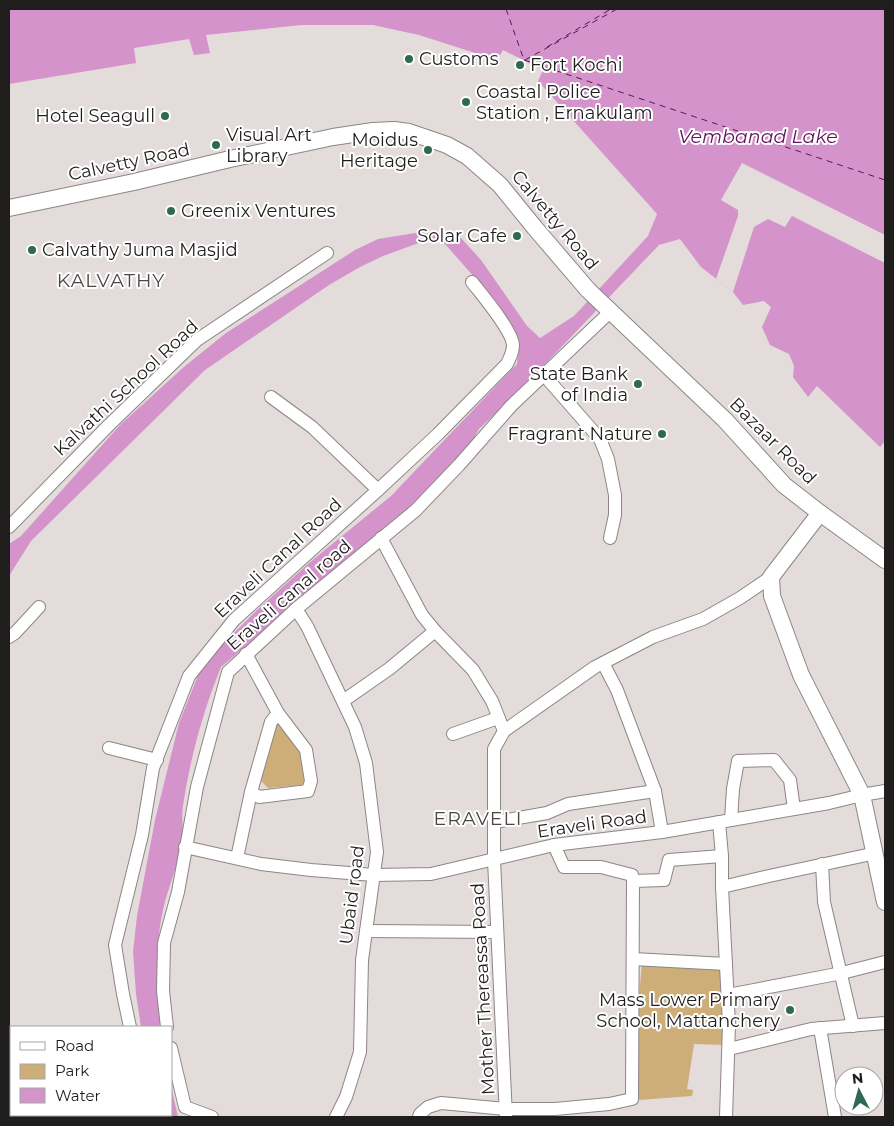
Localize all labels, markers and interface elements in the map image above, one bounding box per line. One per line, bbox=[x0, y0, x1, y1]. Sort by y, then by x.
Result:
place label: Customs bbox=[419, 48, 499, 70]
marker: Customs bbox=[403, 53, 415, 65]
place label: Fort Kochi bbox=[530, 54, 623, 76]
marker: Fort Kochi bbox=[514, 59, 526, 71]
place label: Coastal Police Station , Ernakulam bbox=[476, 81, 653, 124]
marker: Coastal Police Station , Ernakulam bbox=[460, 96, 472, 108]
place label: Hotel Seagull bbox=[35, 105, 155, 127]
marker: Hotel Seagull bbox=[159, 110, 171, 122]
place label: Visual Art Library bbox=[226, 124, 312, 167]
water label: Vembanad Lake bbox=[678, 125, 838, 148]
place label: Moidus Heritage bbox=[340, 129, 418, 172]
street label: Calvetty Road bbox=[66, 138, 192, 186]
marker: Visual Art Library bbox=[210, 139, 222, 151]
marker: Moidus Heritage bbox=[422, 144, 434, 156]
street label: Calvetty Road bbox=[507, 166, 603, 274]
place label: Greenix Ventures bbox=[181, 200, 336, 222]
marker: Greenix Ventures bbox=[165, 205, 177, 217]
place label: Solar Cafe bbox=[417, 225, 507, 247]
marker: Solar Cafe bbox=[511, 230, 523, 242]
place label: Calvathy Juma Masjid bbox=[42, 239, 238, 261]
marker: Calvathy Juma Masjid bbox=[26, 244, 38, 256]
district label: KALVATHY bbox=[57, 269, 165, 292]
street label: Kalvathi School Road bbox=[49, 315, 203, 461]
place label: State Bank of India bbox=[530, 363, 628, 406]
marker: State Bank of India bbox=[632, 378, 644, 390]
street label: Bazaar Road bbox=[725, 393, 821, 489]
place label: Fragrant Nature bbox=[508, 423, 652, 445]
marker: Fragrant Nature bbox=[656, 428, 668, 440]
street label: Eraveli Canal Road bbox=[210, 493, 346, 623]
street label: Eraveli canal road bbox=[222, 535, 356, 655]
street label: Eraveli Road bbox=[536, 805, 648, 843]
district label: ERAVELI bbox=[433, 807, 523, 830]
street label: Ubaid road bbox=[335, 844, 369, 946]
street label: Mother Thereassa Road bbox=[466, 882, 500, 1096]
place label: Mass Lower Primary School, Mattanchery bbox=[596, 989, 780, 1032]
marker: Mass Lower Primary School, Mattanchery bbox=[784, 1004, 796, 1016]
legend bbox=[10, 1026, 172, 1116]
text: Road bbox=[55, 1036, 94, 1055]
text: Park bbox=[55, 1061, 89, 1080]
north arrow bbox=[834, 1066, 884, 1116]
text: N bbox=[851, 1069, 864, 1088]
text: Water bbox=[55, 1086, 101, 1105]

